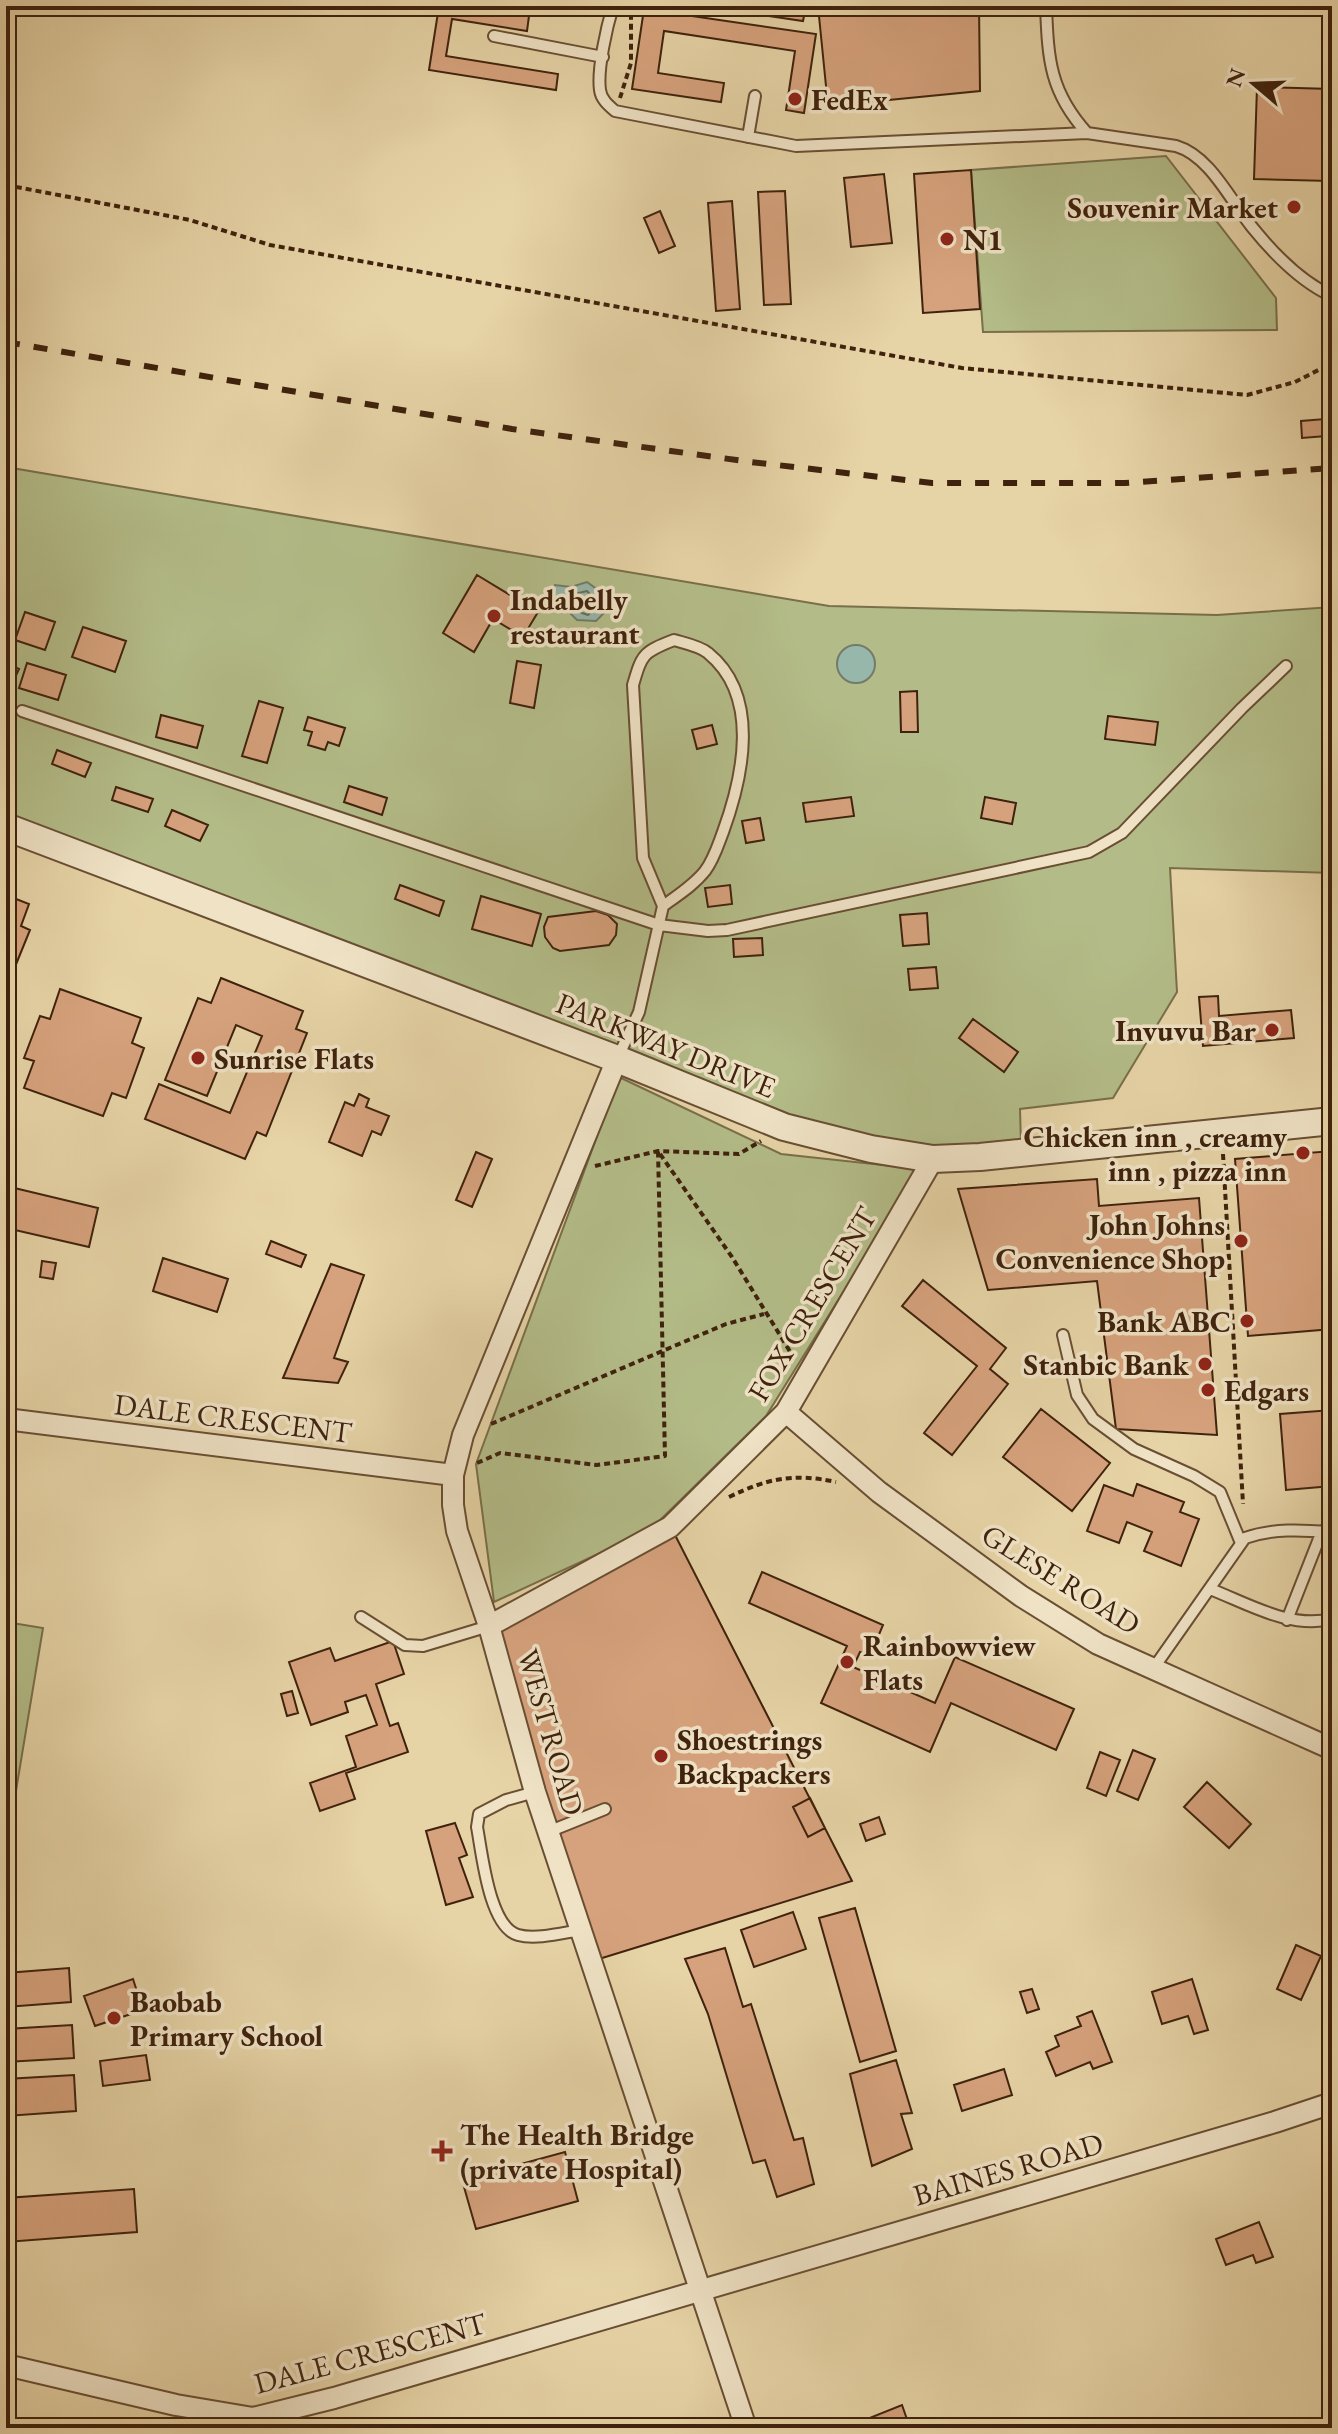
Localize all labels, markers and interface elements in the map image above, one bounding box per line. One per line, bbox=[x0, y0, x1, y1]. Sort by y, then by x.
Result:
north arrow bbox=[1214, 44, 1294, 124]
text: N bbox=[1219, 64, 1252, 91]
place label: FedEx bbox=[811, 80, 888, 119]
marker: FedEx bbox=[786, 90, 804, 108]
place label: Souvenir Market bbox=[1067, 188, 1279, 227]
marker: Souvenir Market bbox=[1285, 198, 1303, 216]
place label: N1 bbox=[963, 220, 1003, 259]
marker: N1 bbox=[938, 230, 956, 248]
place label: Indabelly restaurant bbox=[510, 580, 640, 653]
marker: Indabelly restaurant bbox=[485, 607, 503, 625]
street label: PARKWAY DRIVE bbox=[551, 983, 781, 1107]
place label: Invuvu Bar bbox=[1115, 1011, 1257, 1050]
marker: Invuvu Bar bbox=[1263, 1021, 1281, 1039]
place label: Sunrise Flats bbox=[214, 1039, 374, 1078]
marker: Sunrise Flats bbox=[189, 1049, 207, 1067]
place label: Chicken inn , creamy inn , pizza inn bbox=[1023, 1117, 1288, 1190]
marker: Chicken inn , creamy inn , pizza inn bbox=[1294, 1144, 1312, 1162]
street label: FOX CRESCENT bbox=[739, 1199, 886, 1408]
place label: John Johns Convenience Shop bbox=[996, 1205, 1225, 1278]
marker: John Johns Convenience Shop bbox=[1232, 1232, 1250, 1250]
place label: Bank ABC bbox=[1097, 1302, 1231, 1341]
marker: Bank ABC bbox=[1238, 1312, 1256, 1330]
place label: Stanbic Bank bbox=[1023, 1345, 1190, 1384]
marker: Stanbic Bank bbox=[1196, 1355, 1214, 1373]
place label: Edgars bbox=[1224, 1371, 1309, 1410]
marker: Edgars bbox=[1199, 1381, 1217, 1399]
street label: DALE CRESCENT bbox=[112, 1384, 355, 1452]
street label: GLESE ROAD bbox=[974, 1515, 1148, 1643]
place label: Rainbowview Flats bbox=[863, 1626, 1036, 1699]
street label: WEST ROAD bbox=[509, 1644, 593, 1820]
marker: Rainbowview Flats bbox=[838, 1653, 856, 1671]
place label: Shoestrings Backpackers bbox=[677, 1720, 831, 1793]
marker: Shoestrings Backpackers bbox=[652, 1747, 670, 1765]
place label: Baobab Primary School bbox=[130, 1982, 324, 2055]
marker: Baobab Primary School bbox=[105, 2009, 123, 2027]
place label: The Health Bridge (private Hospital) bbox=[460, 2115, 694, 2188]
street label: BAINES ROAD bbox=[908, 2123, 1108, 2215]
marker: The Health Bridge (private Hospital) bbox=[431, 2140, 453, 2162]
street label: DALE CRESCENT bbox=[250, 2303, 491, 2403]

